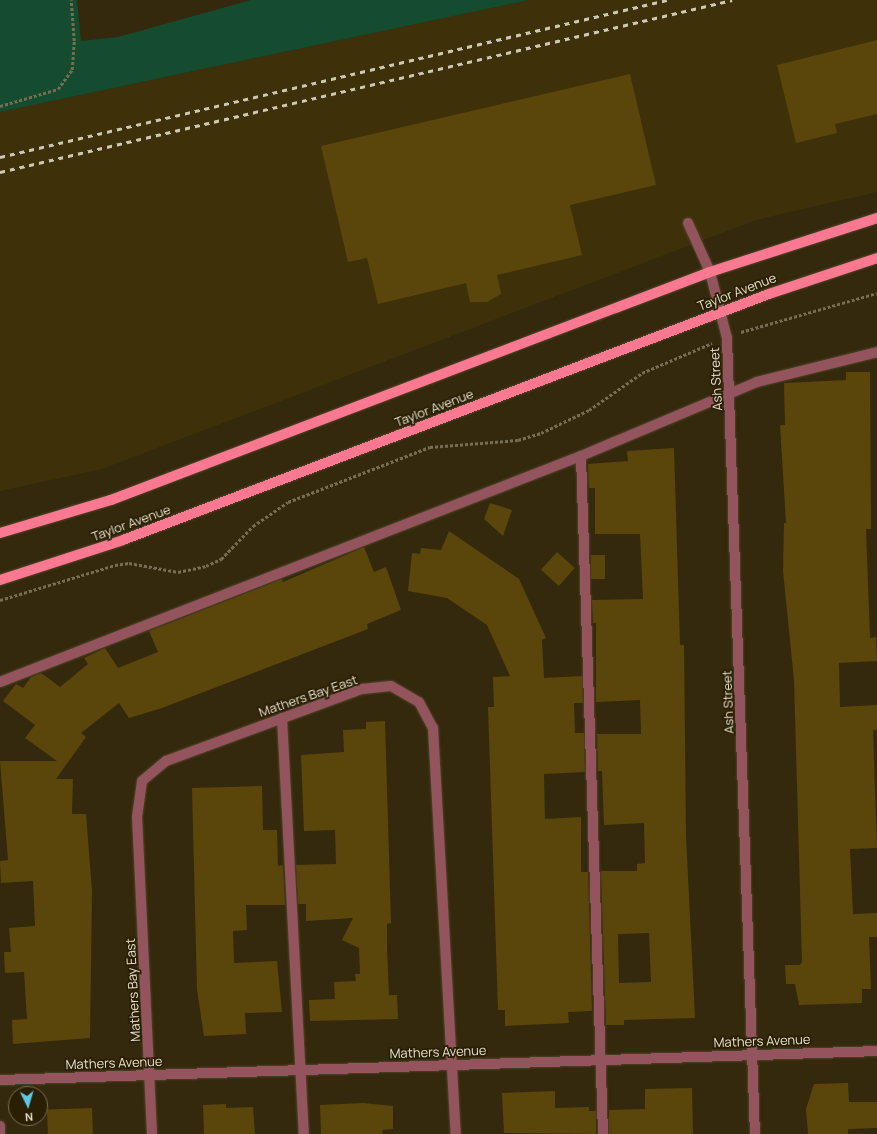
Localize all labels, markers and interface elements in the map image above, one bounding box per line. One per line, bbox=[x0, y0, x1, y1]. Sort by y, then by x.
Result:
street label: Taylor Avenue bbox=[695, 270, 779, 314]
street label: Ash Street bbox=[707, 347, 725, 411]
street label: Taylor Avenue bbox=[392, 386, 476, 430]
street label: Taylor Avenue bbox=[89, 501, 173, 545]
street label: Ash Street bbox=[719, 670, 737, 734]
street label: Mathers Bay East bbox=[257, 672, 359, 720]
street label: Mathers Bay East bbox=[123, 938, 143, 1042]
street label: Mathers Avenue bbox=[713, 1032, 811, 1050]
street label: Mathers Avenue bbox=[389, 1043, 487, 1061]
street label: Mathers Avenue bbox=[65, 1054, 163, 1072]
north arrow bbox=[8, 1086, 48, 1126]
text: N bbox=[24, 1110, 34, 1125]

